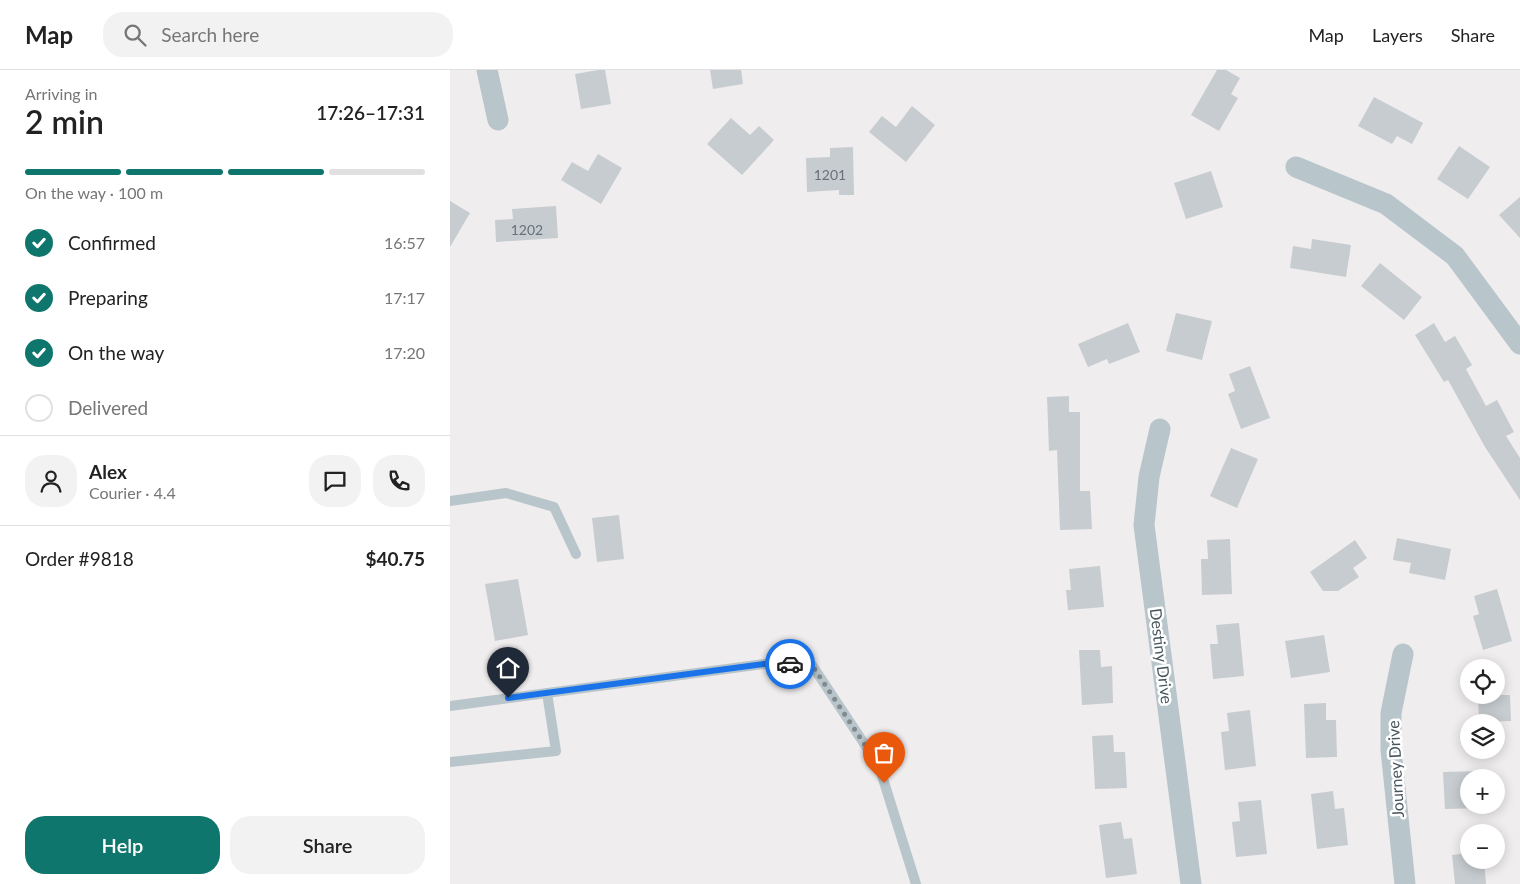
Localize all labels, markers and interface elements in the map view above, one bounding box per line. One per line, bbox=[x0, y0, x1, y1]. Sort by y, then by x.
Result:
search box bbox=[103, 12, 453, 57]
text: Map bbox=[25, 20, 73, 49]
icon: search bbox=[121, 21, 149, 49]
text: Search here bbox=[161, 23, 259, 46]
text: Map bbox=[1308, 24, 1344, 46]
text: Layers bbox=[1372, 24, 1423, 46]
text: Share bbox=[1451, 24, 1495, 46]
text: Arriving in bbox=[25, 84, 98, 103]
text: 17:26–17:31 bbox=[316, 101, 425, 124]
text: 2 min bbox=[25, 102, 104, 141]
house number: 1201 bbox=[814, 166, 846, 183]
text: On the way · 100 m bbox=[25, 183, 163, 202]
house number: 1202 bbox=[511, 221, 543, 238]
icon: check bbox=[25, 229, 53, 257]
text: Confirmed bbox=[68, 231, 156, 254]
text: 16:57 bbox=[384, 233, 425, 252]
icon: check bbox=[25, 284, 53, 312]
text: Preparing bbox=[68, 286, 148, 309]
text: 17:17 bbox=[384, 288, 425, 307]
icon: check bbox=[25, 339, 53, 367]
text: On the way bbox=[68, 341, 164, 364]
text: 17:20 bbox=[384, 343, 425, 362]
text: Delivered bbox=[68, 396, 148, 419]
button: person bbox=[25, 455, 77, 507]
button: chat bbox=[309, 455, 361, 507]
button: phone bbox=[373, 455, 425, 507]
text: Alex bbox=[89, 460, 127, 483]
text: Courier · 4.4 bbox=[89, 483, 176, 502]
text: Order #9818 bbox=[25, 547, 134, 570]
text: $40.75 bbox=[365, 547, 425, 570]
street label: Destiny Drive bbox=[1147, 607, 1177, 705]
courier bbox=[765, 639, 815, 689]
pin bbox=[487, 647, 529, 698]
icon: car bbox=[776, 650, 804, 678]
icon: home bbox=[494, 654, 522, 682]
map controls bbox=[1460, 659, 1505, 869]
button: locate bbox=[1460, 659, 1505, 704]
button: layers bbox=[1460, 714, 1505, 759]
street label: Journey Drive bbox=[1383, 720, 1407, 818]
pin bbox=[863, 732, 905, 783]
icon: bag bbox=[870, 739, 898, 767]
button: + bbox=[1460, 769, 1505, 814]
button: Help bbox=[25, 816, 220, 874]
button: Share bbox=[230, 816, 425, 874]
button: − bbox=[1460, 824, 1505, 869]

